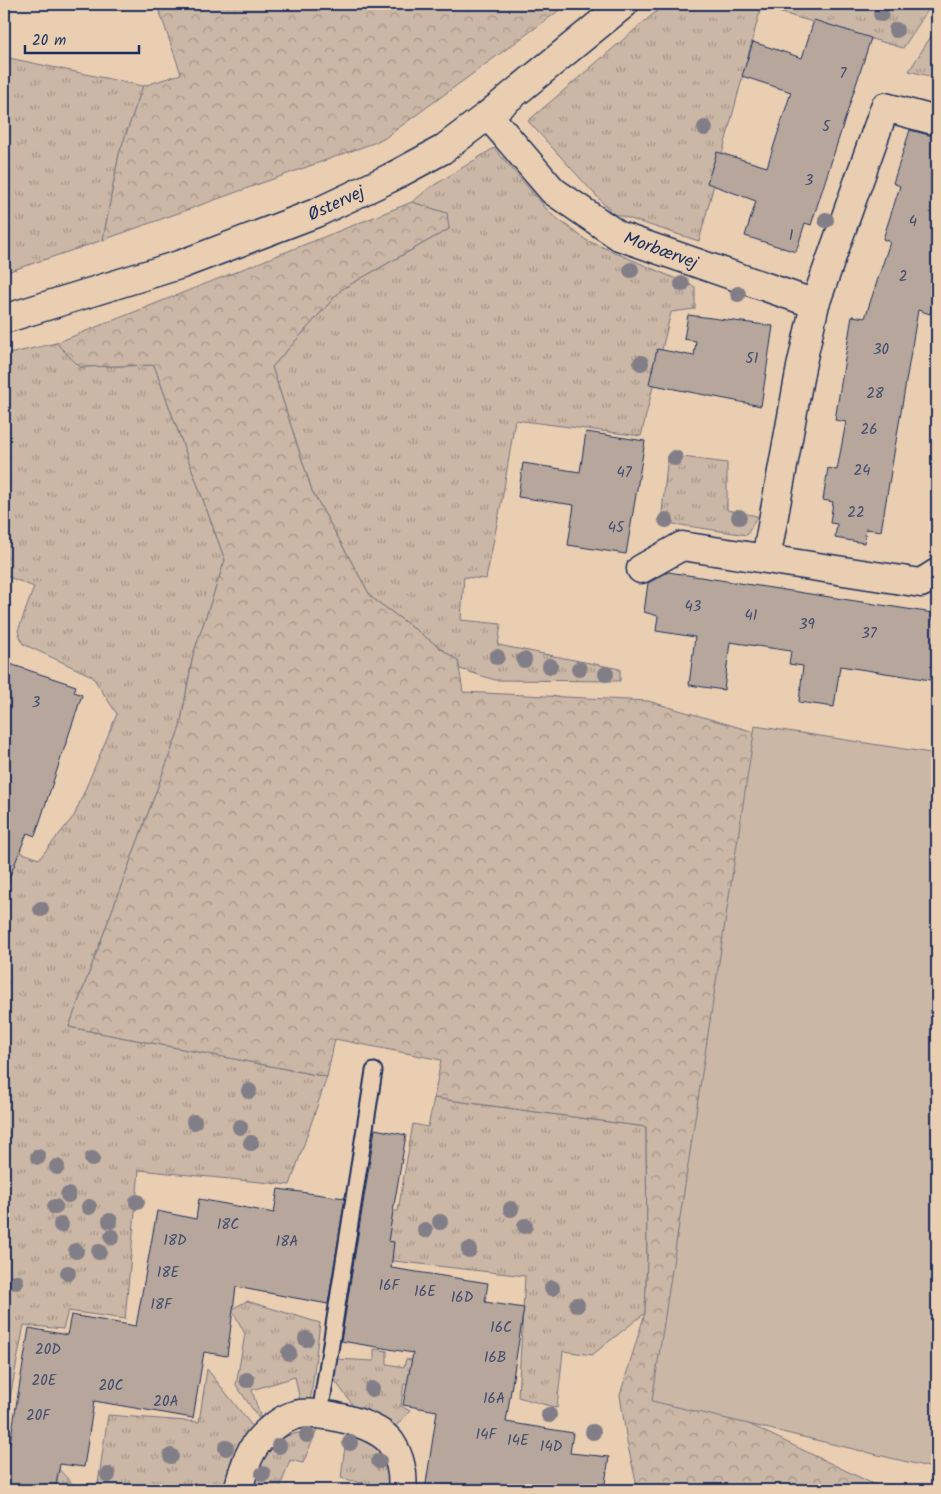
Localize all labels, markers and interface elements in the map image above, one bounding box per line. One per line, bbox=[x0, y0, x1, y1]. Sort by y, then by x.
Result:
scale bar bbox=[25, 22, 139, 54]
text: 20 m bbox=[32, 29, 66, 53]
house number: 7 bbox=[840, 62, 848, 86]
house number: 5 bbox=[822, 115, 831, 139]
house number: 3 bbox=[805, 169, 814, 193]
street label: Østervej bbox=[303, 178, 371, 230]
house number: 4 bbox=[909, 210, 917, 234]
house number: 1 bbox=[789, 224, 794, 248]
street label: Morbærvej bbox=[619, 225, 703, 279]
house number: 2 bbox=[899, 265, 907, 289]
house number: 30 bbox=[873, 338, 890, 362]
house number: 51 bbox=[746, 347, 759, 371]
house number: 28 bbox=[866, 382, 885, 406]
house number: 26 bbox=[860, 418, 878, 442]
house number: 24 bbox=[854, 459, 870, 483]
house number: 47 bbox=[616, 461, 633, 485]
house number: 22 bbox=[847, 501, 865, 525]
house number: 45 bbox=[608, 516, 625, 540]
house number: 43 bbox=[685, 595, 702, 619]
house number: 41 bbox=[745, 604, 758, 628]
house number: 39 bbox=[799, 613, 816, 637]
house number: 37 bbox=[861, 622, 878, 646]
house number: 3 bbox=[32, 691, 41, 715]
house number: 18C bbox=[217, 1213, 239, 1237]
house number: 18D bbox=[163, 1229, 187, 1253]
house number: 18A bbox=[276, 1230, 298, 1254]
house number: 18E bbox=[157, 1261, 180, 1285]
house number: 16F bbox=[379, 1274, 401, 1298]
house number: 16E bbox=[414, 1280, 437, 1304]
house number: 16D bbox=[451, 1286, 474, 1310]
house number: 18F bbox=[150, 1293, 173, 1317]
house number: 16C bbox=[490, 1316, 512, 1340]
house number: 20D bbox=[35, 1338, 61, 1362]
house number: 16B bbox=[484, 1346, 506, 1370]
house number: 20E bbox=[32, 1369, 58, 1393]
house number: 20C bbox=[98, 1374, 124, 1398]
house number: 16A bbox=[483, 1387, 505, 1411]
house number: 20A bbox=[153, 1390, 179, 1414]
house number: 20F bbox=[26, 1404, 51, 1428]
house number: 14F bbox=[476, 1423, 498, 1447]
house number: 14E bbox=[507, 1429, 530, 1453]
house number: 14D bbox=[540, 1435, 563, 1459]

